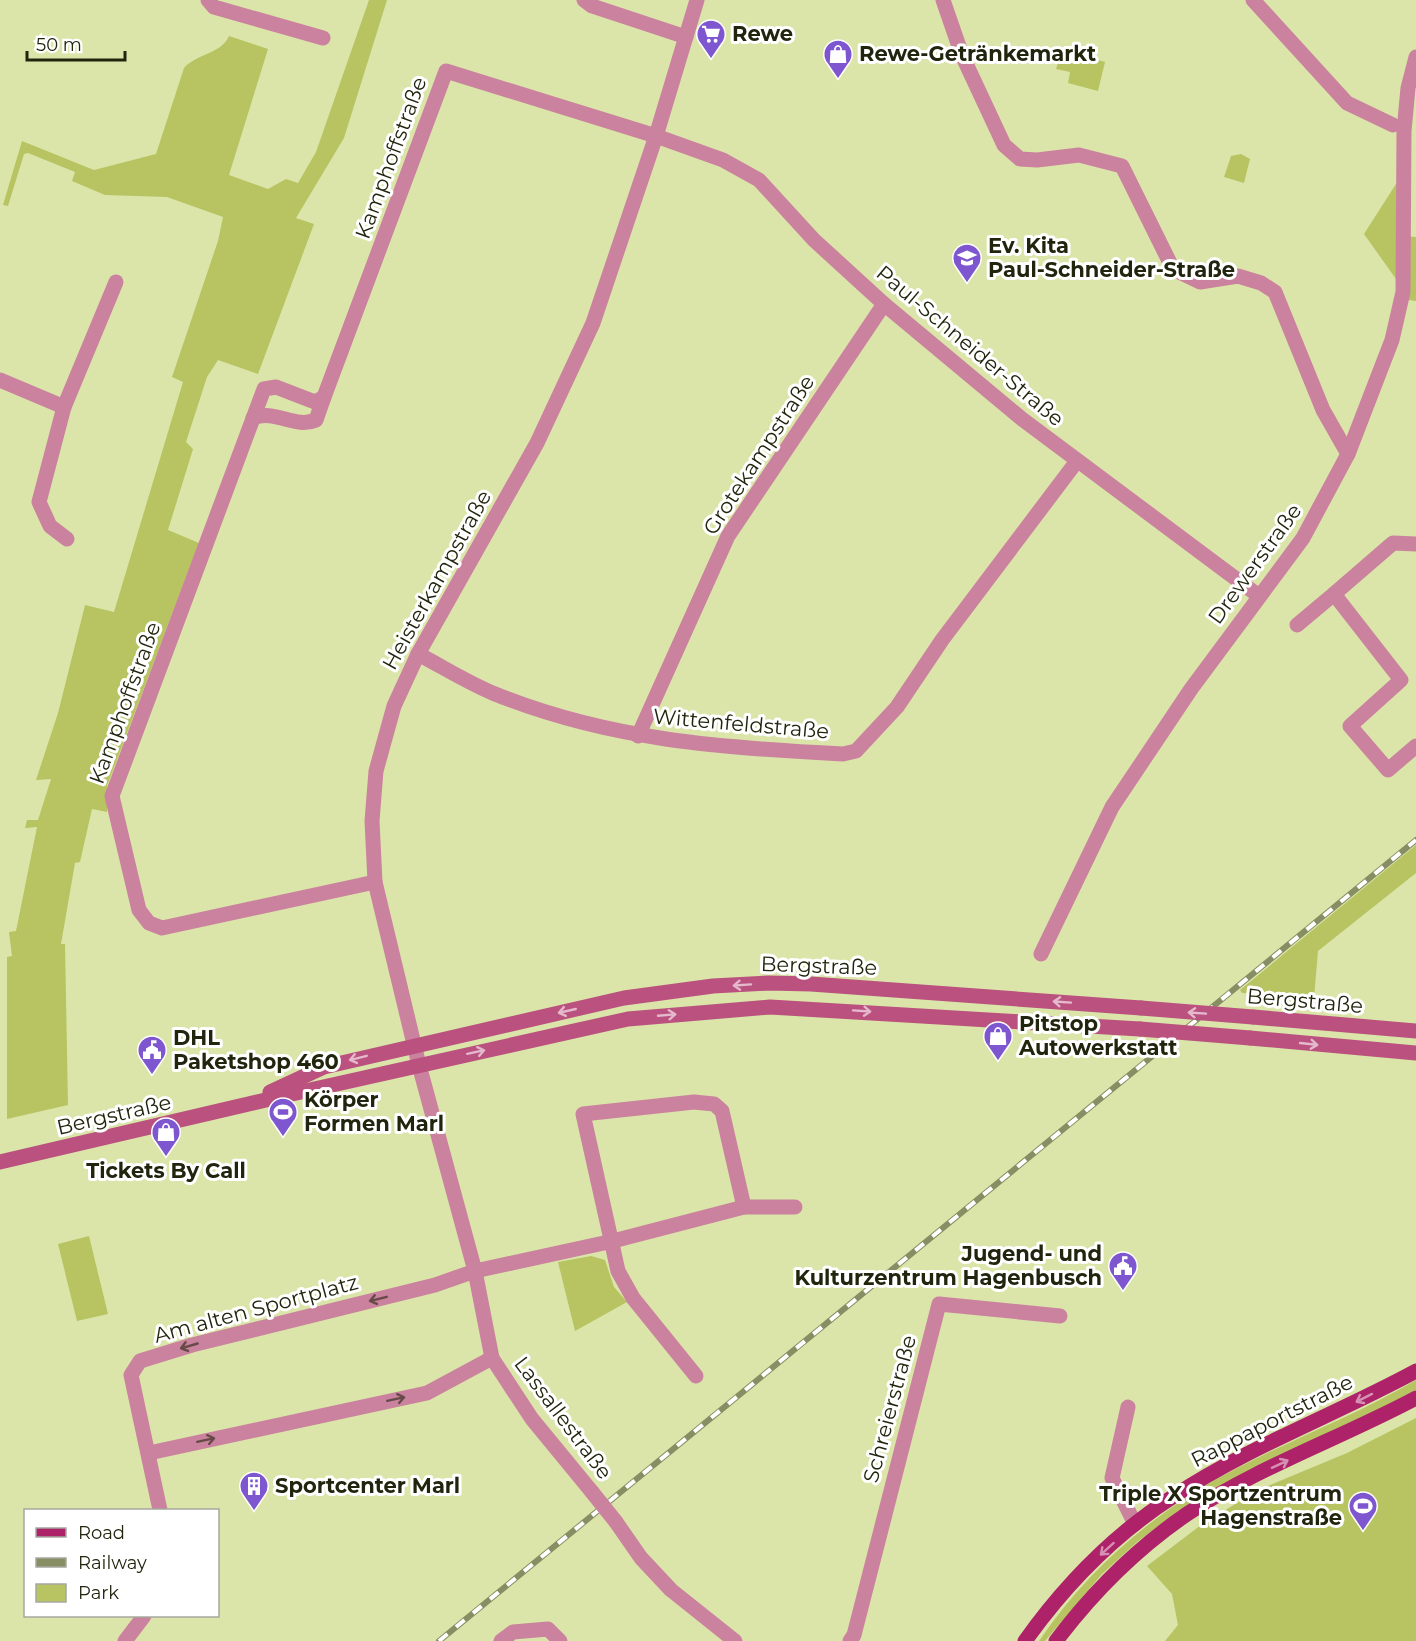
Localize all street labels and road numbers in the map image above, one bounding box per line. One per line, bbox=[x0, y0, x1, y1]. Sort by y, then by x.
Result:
street label: Kamphoffstraße bbox=[350, 73, 431, 242]
street label: Paul-Schneider-Straße bbox=[872, 260, 1069, 431]
street label: Grotekampstraße bbox=[698, 370, 819, 539]
street label: Heisterkampstraße bbox=[377, 486, 496, 674]
street label: Drewerstraße bbox=[1203, 499, 1307, 629]
street label: Kamphoffstraße bbox=[84, 618, 165, 787]
street label: Wittenfeldstraße bbox=[652, 703, 830, 744]
street label: Bergstraße bbox=[760, 951, 878, 980]
street label: Bergstraße bbox=[1246, 983, 1364, 1018]
street label: Bergstraße bbox=[54, 1089, 173, 1140]
street label: Am alten Sportplatz bbox=[151, 1269, 361, 1348]
street label: Schreierstraße bbox=[858, 1332, 921, 1485]
street label: Lassallestraße bbox=[509, 1351, 618, 1484]
street label: Rappaportstraße bbox=[1187, 1369, 1357, 1472]

